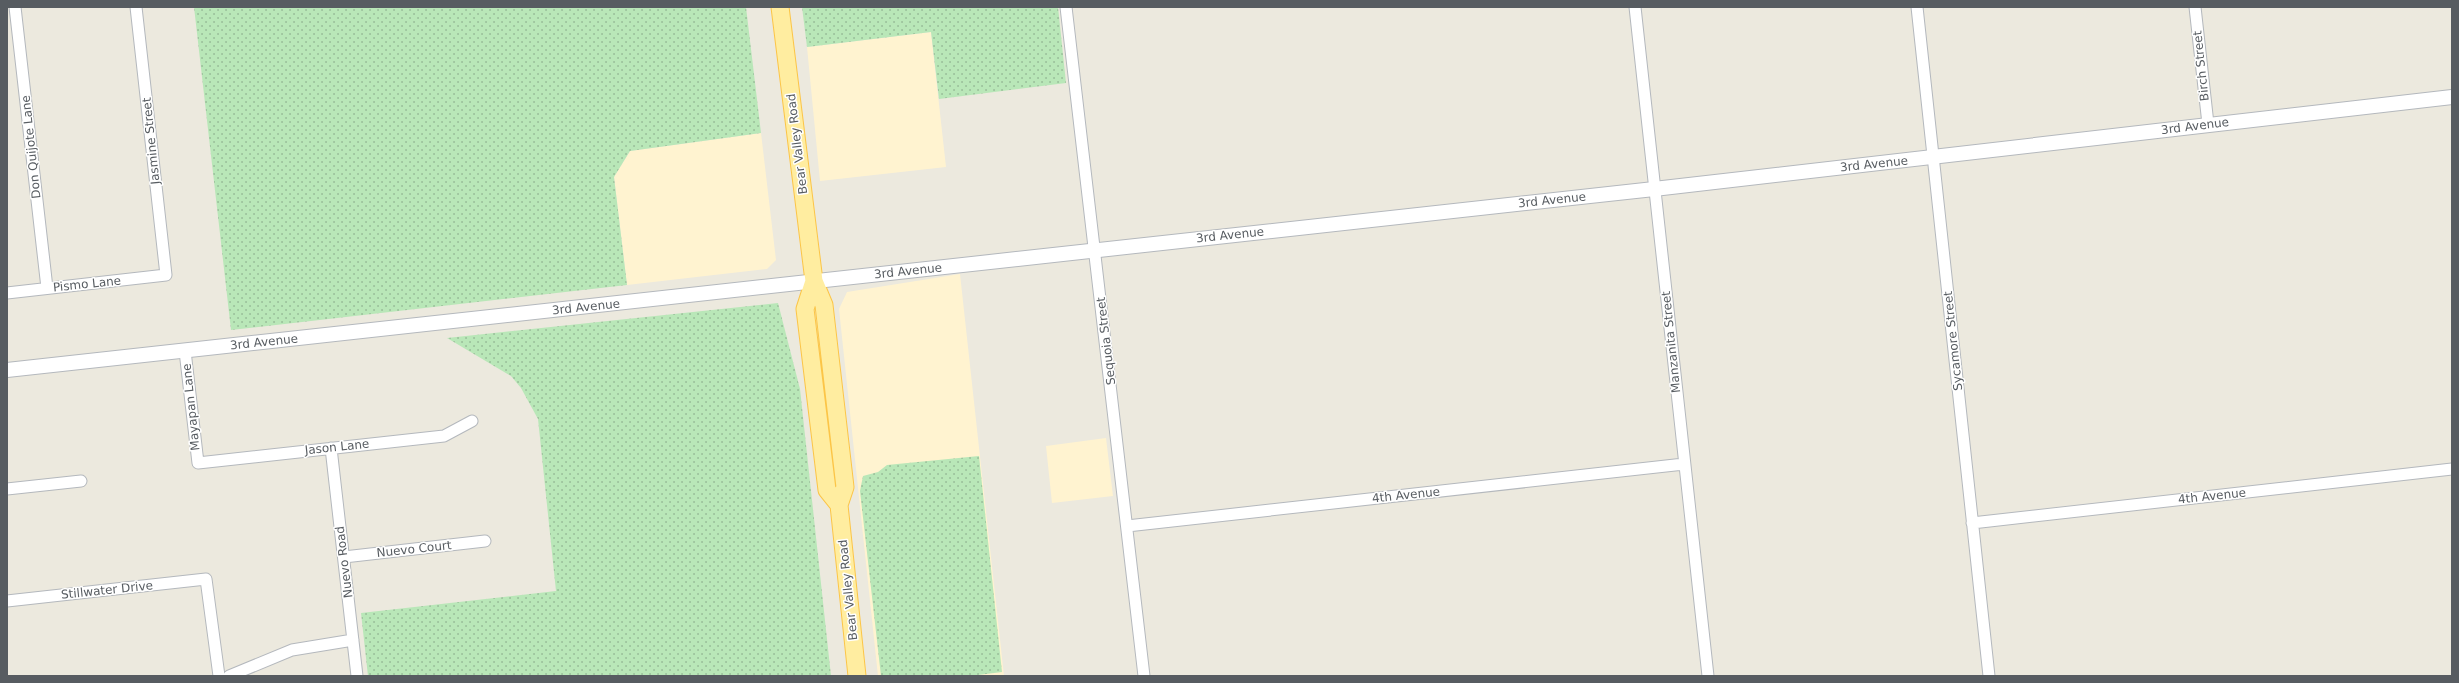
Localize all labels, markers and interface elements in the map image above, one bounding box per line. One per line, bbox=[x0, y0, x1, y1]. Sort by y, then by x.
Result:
street label: Birch Street bbox=[2190, 30, 2212, 102]
street label: Bear Valley Road bbox=[784, 93, 810, 195]
street label: Don Quijote Lane bbox=[19, 95, 43, 199]
street label: Jasmine Street bbox=[139, 96, 163, 186]
street label: 3rd Avenue bbox=[2160, 115, 2230, 137]
street label: 3rd Avenue bbox=[1839, 153, 1909, 175]
street label: 3rd Avenue bbox=[1517, 189, 1587, 211]
street label: 3rd Avenue bbox=[1195, 224, 1265, 246]
street label: 3rd Avenue bbox=[873, 260, 943, 282]
street label: Pismo Lane bbox=[52, 273, 122, 295]
street label: Manzanita Street bbox=[1659, 290, 1683, 394]
street label: Sycamore Street bbox=[1941, 290, 1965, 391]
street label: 3rd Avenue bbox=[551, 296, 621, 318]
street label: Sequoia Street bbox=[1094, 296, 1118, 386]
street label: 3rd Avenue bbox=[229, 331, 299, 353]
street label: Mayapan Lane bbox=[179, 363, 203, 451]
street label: Jason Lane bbox=[303, 437, 370, 457]
street label: 4th Avenue bbox=[1371, 484, 1441, 506]
street label: 4th Avenue bbox=[2177, 485, 2247, 507]
street label: Nuevo Road bbox=[333, 525, 355, 599]
street label: Nuevo Court bbox=[376, 538, 452, 560]
street label: Bear Valley Road bbox=[836, 539, 860, 641]
street label: Stillwater Drive bbox=[60, 578, 154, 602]

